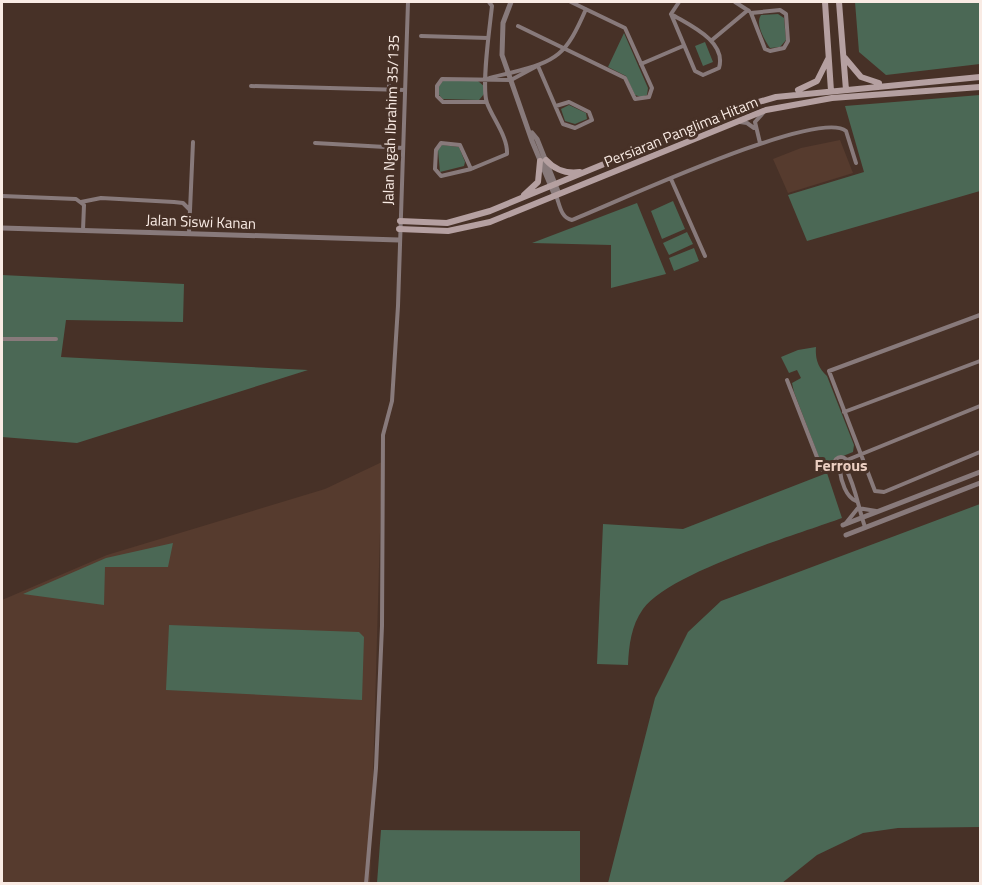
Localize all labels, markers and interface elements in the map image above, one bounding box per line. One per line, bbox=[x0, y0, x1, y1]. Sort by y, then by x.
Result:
street label: Jalan Ngah Ibrahim 35/135 bbox=[376, 34, 405, 206]
street label: Persiaran Panglima Hitam bbox=[600, 90, 761, 173]
street label: Jalan Siswi Kanan bbox=[146, 208, 256, 235]
district label: Ferrous bbox=[814, 453, 868, 477]

